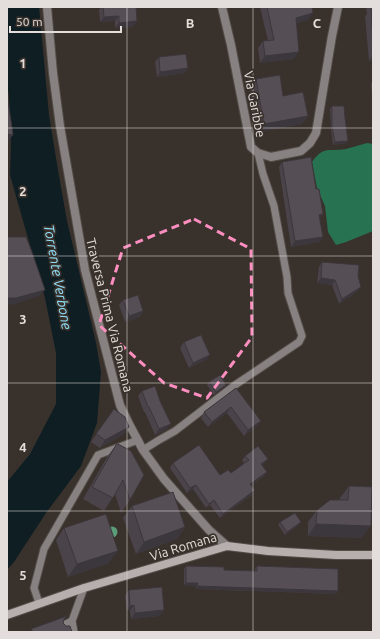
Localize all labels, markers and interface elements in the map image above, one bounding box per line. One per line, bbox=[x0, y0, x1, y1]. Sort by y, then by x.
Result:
scale bar bbox=[10, 8, 121, 34]
text: 50 m bbox=[16, 15, 43, 28]
text: B bbox=[186, 16, 195, 30]
text: C bbox=[313, 16, 322, 30]
text: 1 bbox=[19, 56, 27, 70]
street label: Via Garibbe bbox=[242, 70, 268, 138]
text: 2 bbox=[19, 184, 27, 198]
water label: Torrente Verbone bbox=[41, 223, 75, 331]
street label: Traversa Prima Via Romana bbox=[84, 237, 136, 393]
text: 3 bbox=[19, 312, 27, 326]
text: 4 bbox=[19, 440, 27, 454]
street label: Via Romana bbox=[148, 529, 218, 563]
text: 5 bbox=[19, 568, 27, 582]

